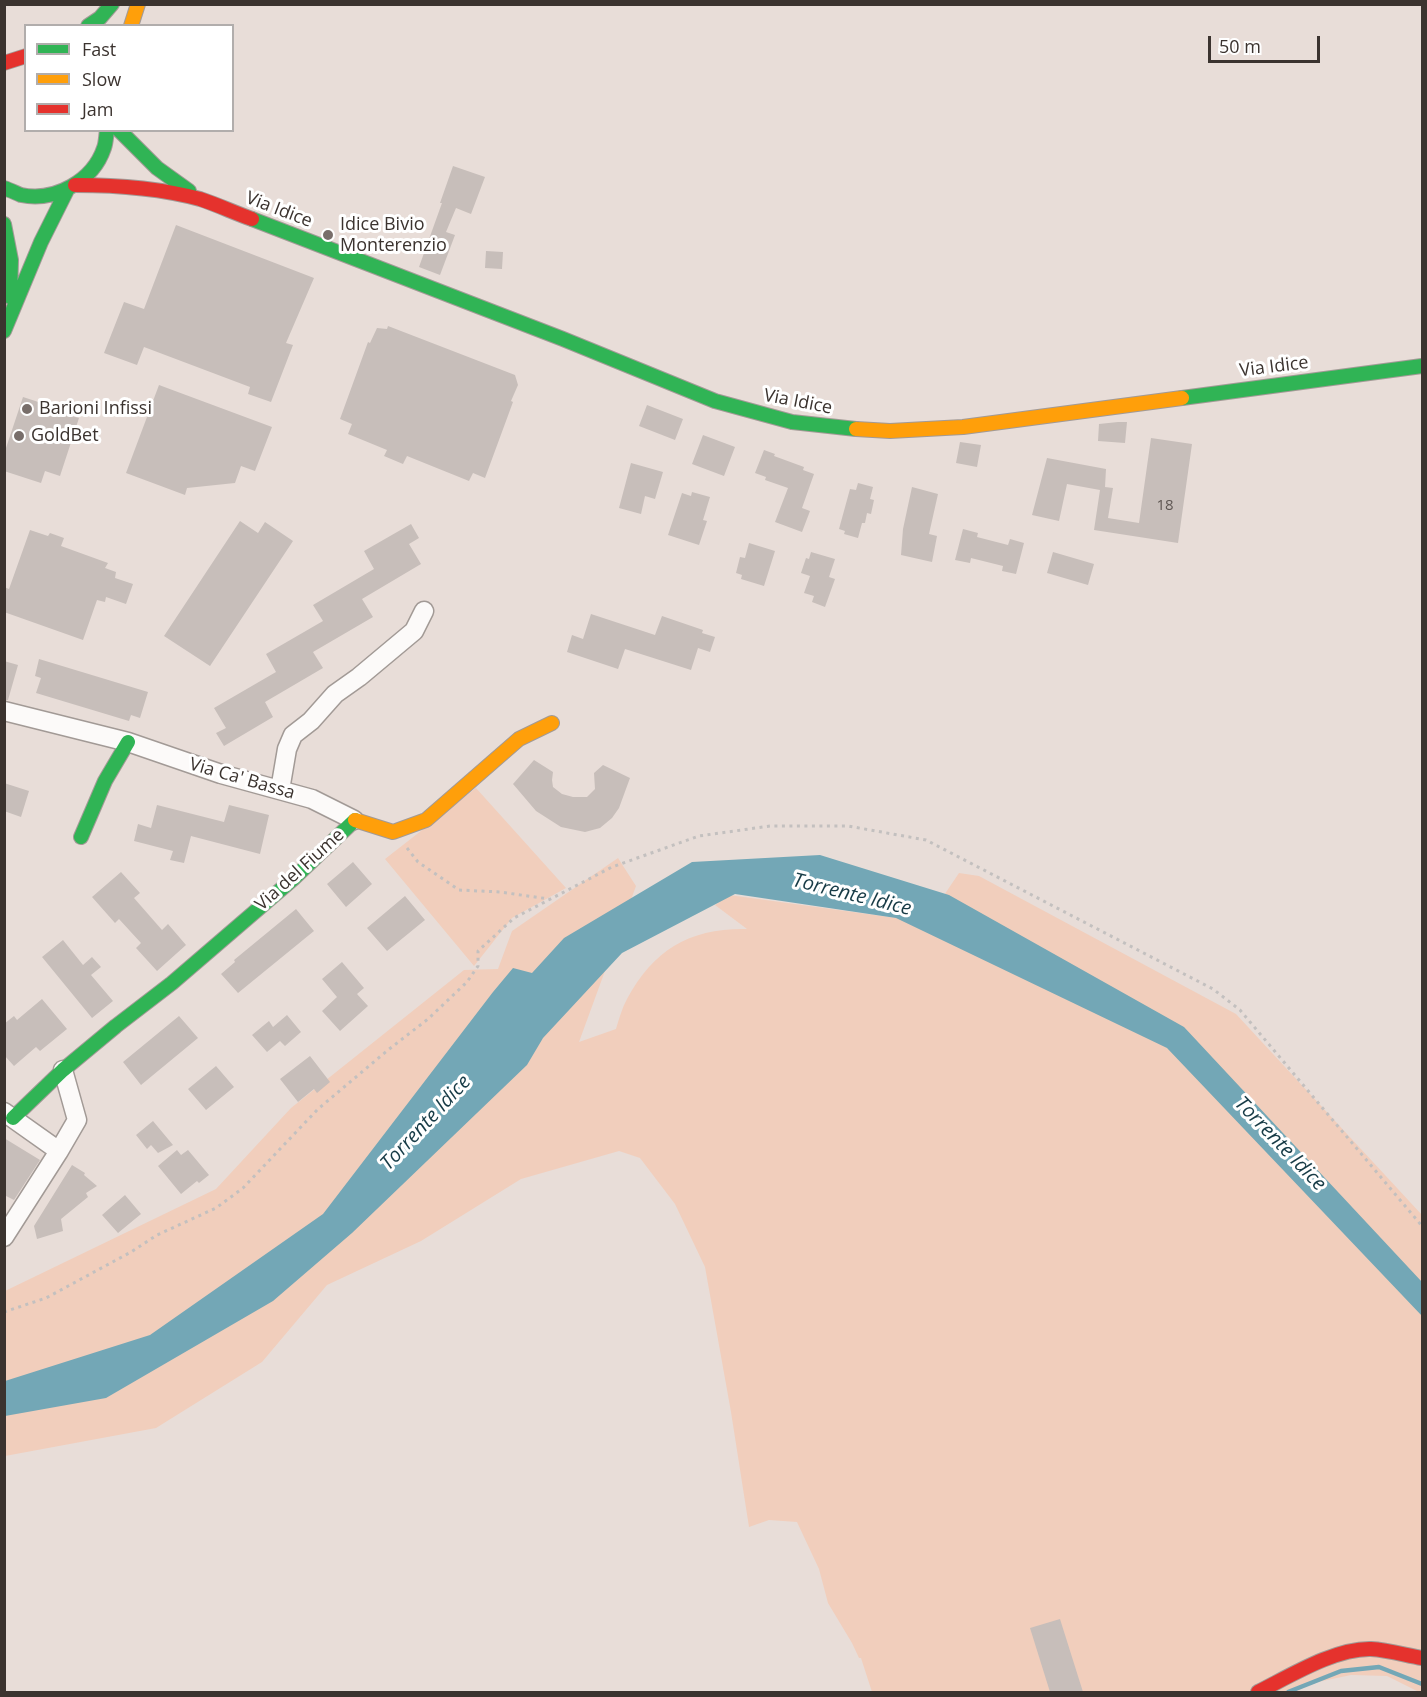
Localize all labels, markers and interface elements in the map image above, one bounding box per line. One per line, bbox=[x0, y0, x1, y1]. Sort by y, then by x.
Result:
legend bbox=[24, 24, 234, 132]
scale bar bbox=[1211, 24, 1324, 62]
text: 50 m bbox=[1219, 34, 1261, 58]
text: Fast bbox=[82, 37, 116, 61]
text: Slow bbox=[82, 67, 121, 91]
text: Jam bbox=[82, 97, 114, 121]
street label: Via Idice bbox=[243, 188, 315, 232]
place label: Idice Bivio Monterenzio bbox=[340, 214, 447, 256]
marker: Idice Bivio Monterenzio bbox=[321, 228, 335, 242]
street label: Via Idice bbox=[1238, 352, 1310, 382]
street label: Via Idice bbox=[762, 385, 834, 419]
place label: Barioni Infissi bbox=[39, 398, 152, 420]
marker: Barioni Infissi bbox=[20, 402, 34, 416]
place label: GoldBet bbox=[31, 425, 99, 447]
marker: GoldBet bbox=[12, 429, 26, 443]
house number: 18 bbox=[1156, 497, 1174, 515]
street label: Via Ca' Bassa bbox=[187, 754, 297, 804]
street label: Via del Fiume bbox=[251, 825, 349, 915]
water label: Torrente Idice bbox=[790, 869, 914, 921]
water label: Torrente Idice bbox=[376, 1070, 476, 1176]
water label: Torrente Idice bbox=[1229, 1092, 1331, 1196]

